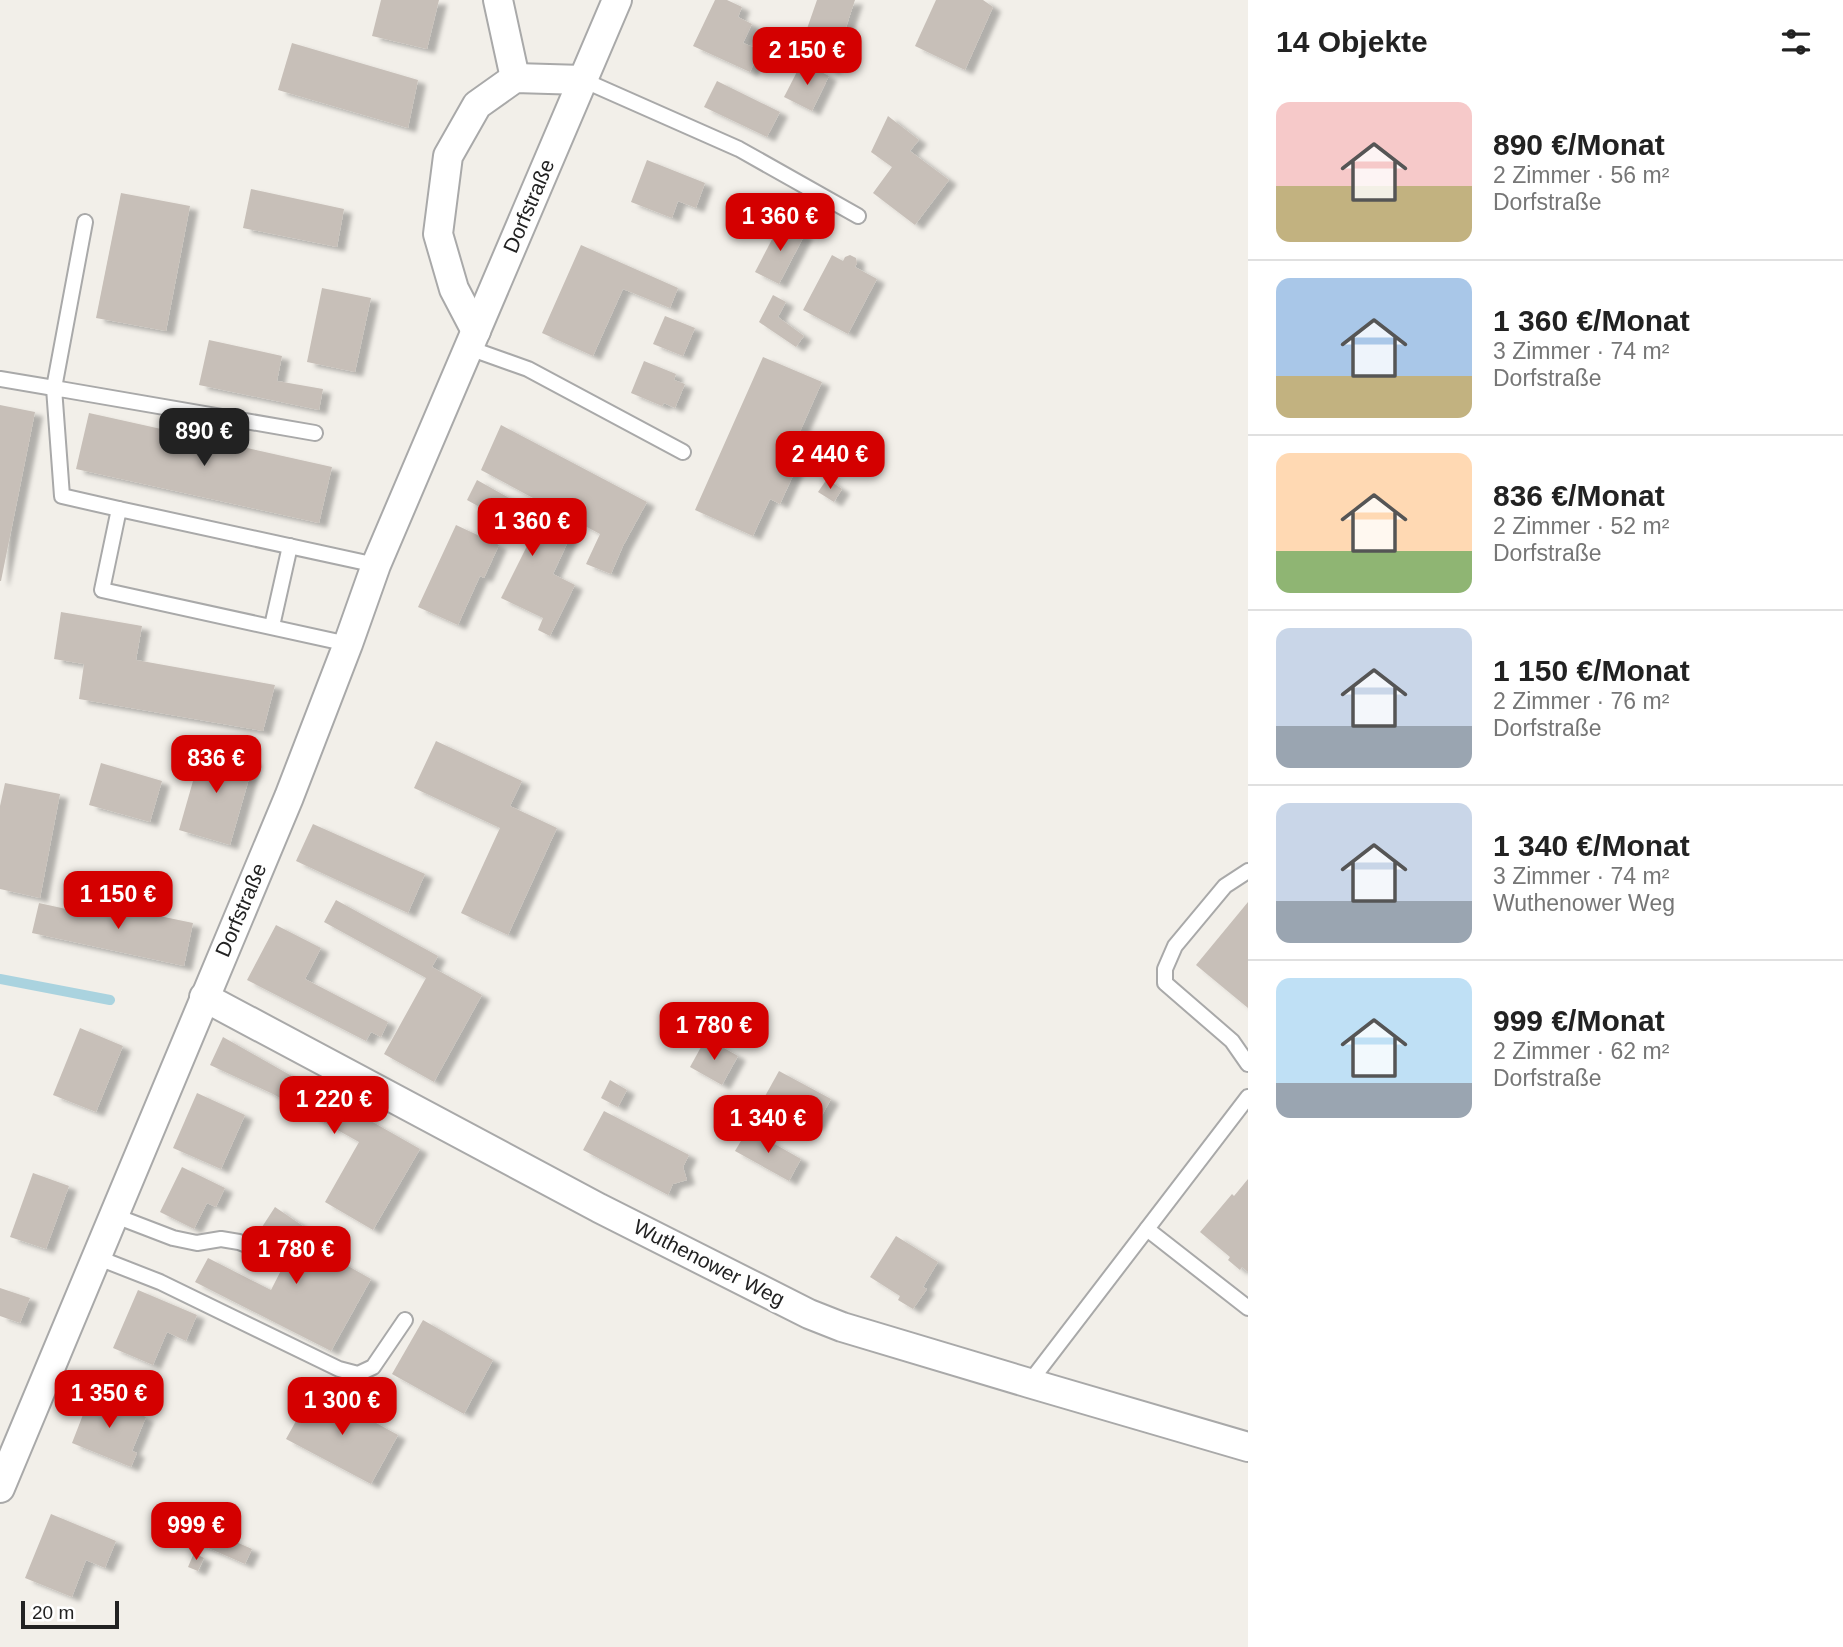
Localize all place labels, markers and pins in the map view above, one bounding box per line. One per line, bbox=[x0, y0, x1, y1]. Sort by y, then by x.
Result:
pin: 2 150 € bbox=[742, 28, 872, 87]
pin: 1 360 € bbox=[715, 194, 845, 253]
pin: 890 € bbox=[155, 408, 253, 468]
pin: 2 440 € bbox=[765, 432, 895, 491]
pin: 1 360 € bbox=[467, 498, 597, 558]
pin: 836 € bbox=[167, 736, 265, 795]
pin: 1 150 € bbox=[53, 872, 183, 931]
pin: 1 780 € bbox=[649, 1002, 779, 1062]
pin: 1 220 € bbox=[269, 1076, 399, 1136]
pin: 1 340 € bbox=[703, 1096, 833, 1155]
pin: 1 780 € bbox=[231, 1226, 361, 1286]
pin: 1 350 € bbox=[44, 1370, 174, 1430]
pin: 1 300 € bbox=[277, 1378, 407, 1437]
pin: 999 € bbox=[147, 1502, 245, 1562]

